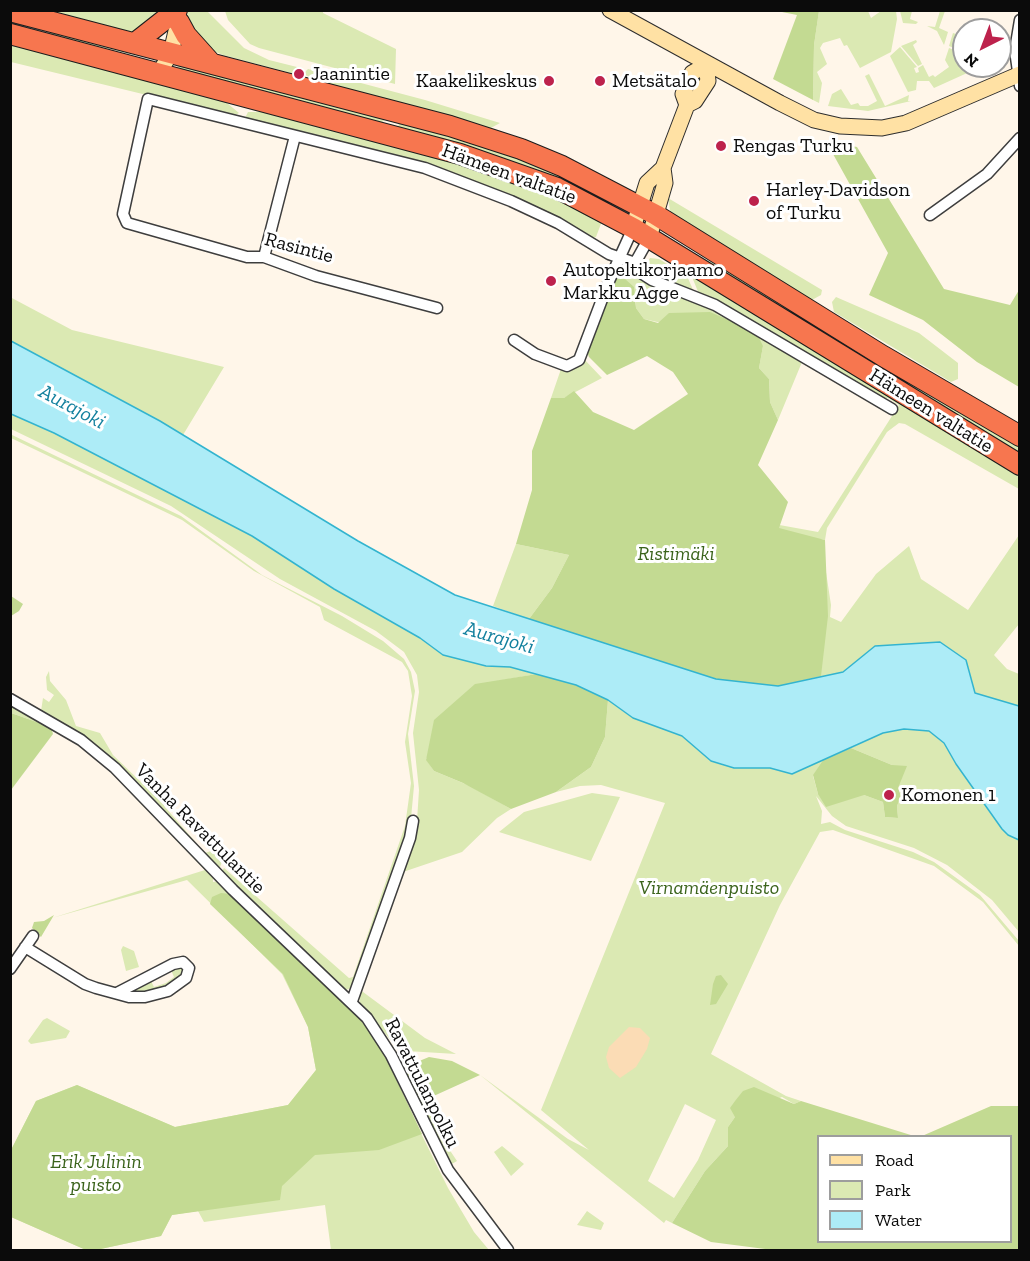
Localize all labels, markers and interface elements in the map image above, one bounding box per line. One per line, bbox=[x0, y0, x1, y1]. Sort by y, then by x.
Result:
north arrow bbox=[952, 18, 1012, 78]
text: N bbox=[960, 49, 982, 71]
place label: Jaanintie bbox=[311, 62, 390, 86]
marker: Jaanintie bbox=[292, 67, 306, 81]
place label: Kaakelikeskus bbox=[416, 69, 537, 93]
place label: Metsätalo bbox=[612, 69, 697, 93]
marker: Kaakelikeskus bbox=[542, 74, 556, 88]
marker: Metsätalo bbox=[593, 74, 607, 88]
place label: Rengas Turku bbox=[733, 134, 853, 158]
street label: Hämeen valtatie bbox=[439, 139, 579, 209]
marker: Rengas Turku bbox=[714, 139, 728, 153]
place label: Harley-Davidson of Turku bbox=[766, 178, 910, 225]
marker: Harley-Davidson of Turku bbox=[747, 194, 761, 208]
street label: Rasintie bbox=[262, 227, 336, 269]
place label: Autopeltikorjaamo Markku Agge bbox=[563, 258, 724, 305]
marker: Autopeltikorjaamo Markku Agge bbox=[544, 274, 558, 288]
street label: Hämeen valtatie bbox=[865, 363, 997, 459]
water label: Aurajoki bbox=[34, 379, 110, 435]
park label: Ristimäki bbox=[637, 542, 715, 566]
water label: Aurajoki bbox=[461, 616, 537, 660]
street label: Vanha Ravattulantie bbox=[130, 759, 270, 899]
place label: Komonen 1 bbox=[901, 783, 996, 807]
marker: Komonen 1 bbox=[882, 788, 896, 802]
park label: Virnamäenpuisto bbox=[639, 876, 779, 900]
street label: Ravattulanpolku bbox=[379, 1014, 465, 1152]
legend bbox=[817, 1135, 1012, 1243]
text: Road bbox=[875, 1149, 914, 1171]
park label: Erik Julinin puisto bbox=[50, 1150, 142, 1197]
text: Park bbox=[875, 1179, 911, 1201]
text: Water bbox=[875, 1209, 922, 1231]

